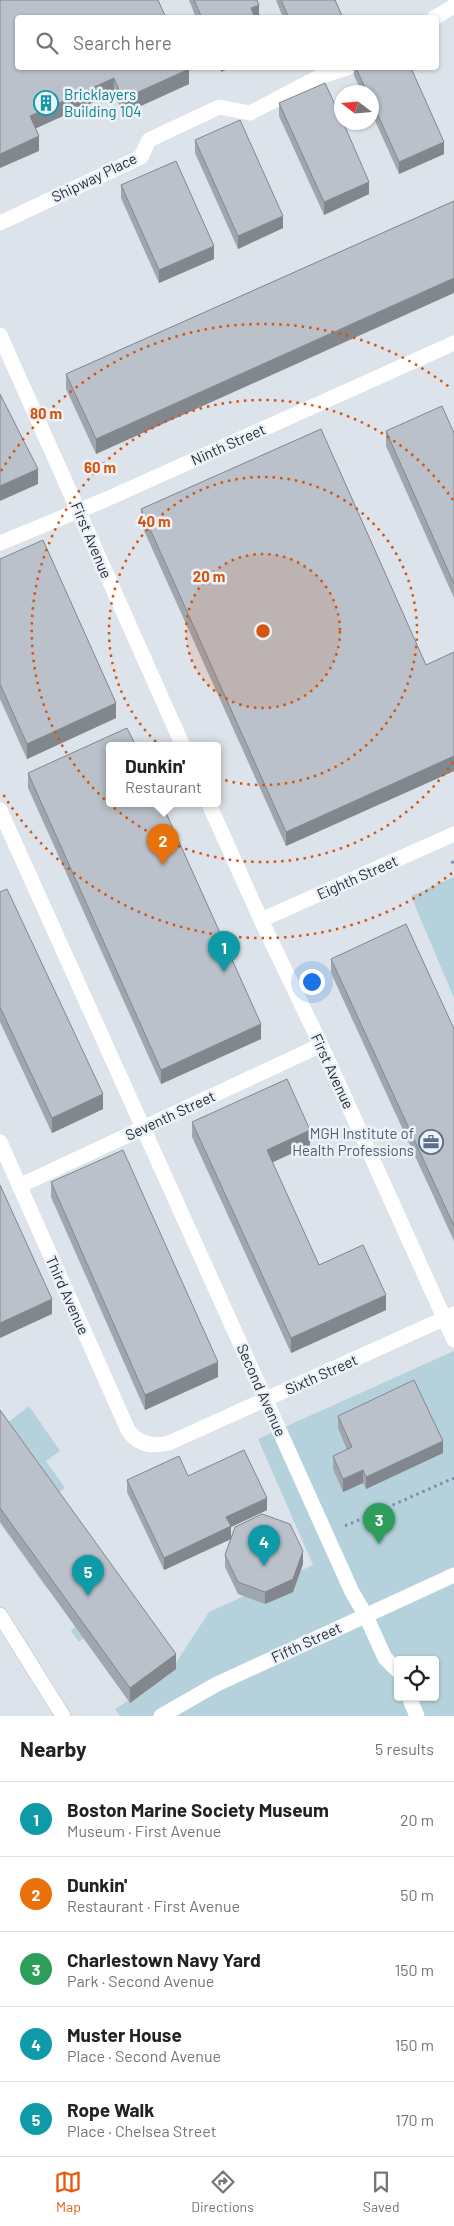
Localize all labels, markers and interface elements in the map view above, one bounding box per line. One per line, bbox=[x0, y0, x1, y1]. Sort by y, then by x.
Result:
search box bbox=[15, 15, 439, 70]
icon: search bbox=[33, 29, 61, 57]
text: Search here bbox=[73, 31, 172, 54]
place label: Bricklayers Building 104 bbox=[64, 85, 142, 120]
north arrow bbox=[334, 85, 379, 130]
building icon: Bricklayers Building 104 bbox=[33, 90, 59, 116]
street label: Shipway Place bbox=[48, 149, 140, 205]
text: 80 m bbox=[30, 404, 62, 422]
street label: Ninth Street bbox=[188, 420, 268, 468]
text: 60 m bbox=[84, 458, 116, 476]
street label: First Avenue bbox=[68, 499, 116, 581]
text: 40 m bbox=[137, 512, 171, 530]
text: 20 m bbox=[193, 567, 225, 585]
centre of rings bbox=[254, 622, 272, 640]
popup bbox=[106, 742, 221, 807]
text: Dunkin' bbox=[125, 754, 185, 777]
text: Restaurant bbox=[125, 777, 202, 796]
pin: 2 bbox=[147, 824, 179, 865]
street label: Eighth Street bbox=[314, 851, 400, 903]
pin: 1 bbox=[208, 931, 240, 972]
your location bbox=[299, 969, 325, 995]
street label: First Avenue bbox=[308, 1030, 358, 1112]
street label: Seventh Street bbox=[122, 1086, 218, 1144]
place label: MGH Institute of Health Professions bbox=[292, 1124, 414, 1159]
office icon: MGH Institute of Health Professions bbox=[418, 1129, 444, 1155]
street label: Third Avenue bbox=[43, 1253, 93, 1337]
street label: Second Avenue bbox=[234, 1341, 290, 1439]
street label: Sixth Street bbox=[282, 1350, 360, 1398]
pin: 3 bbox=[363, 1503, 395, 1544]
pin: 4 bbox=[248, 1525, 280, 1566]
pin: 5 bbox=[72, 1555, 104, 1596]
street label: Fifth Street bbox=[268, 1618, 344, 1666]
map controls bbox=[394, 1656, 439, 1701]
button: locate bbox=[394, 1656, 439, 1701]
text: Nearby bbox=[20, 1736, 86, 1761]
text: 5 results bbox=[375, 1739, 434, 1758]
text: Boston Marine Society Museum bbox=[67, 1798, 329, 1821]
text: 1 bbox=[33, 1810, 39, 1829]
text: 20 m bbox=[400, 1810, 434, 1829]
text: Museum · First Avenue bbox=[67, 1821, 221, 1840]
text: Dunkin' bbox=[67, 1873, 127, 1896]
text: 2 bbox=[32, 1885, 40, 1904]
text: 50 m bbox=[400, 1885, 434, 1904]
text: Restaurant · First Avenue bbox=[67, 1896, 240, 1915]
text: Charlestown Navy Yard bbox=[67, 1948, 261, 1971]
text: 3 bbox=[32, 1960, 40, 1979]
text: 150 m bbox=[395, 1960, 434, 1979]
text: Park · Second Avenue bbox=[67, 1971, 214, 1990]
text: Muster House bbox=[67, 2023, 182, 2046]
text: 4 bbox=[31, 2035, 41, 2054]
text: 150 m bbox=[395, 2035, 434, 2054]
text: Place · Second Avenue bbox=[67, 2046, 221, 2065]
text: Rope Walk bbox=[67, 2098, 154, 2121]
text: 5 bbox=[32, 2110, 40, 2129]
text: 170 m bbox=[395, 2110, 434, 2129]
text: Place · Chelsea Street bbox=[67, 2121, 217, 2140]
tab: Map bbox=[54, 2168, 82, 2215]
tab: Directions bbox=[191, 2168, 254, 2215]
tab: Saved bbox=[363, 2168, 400, 2215]

